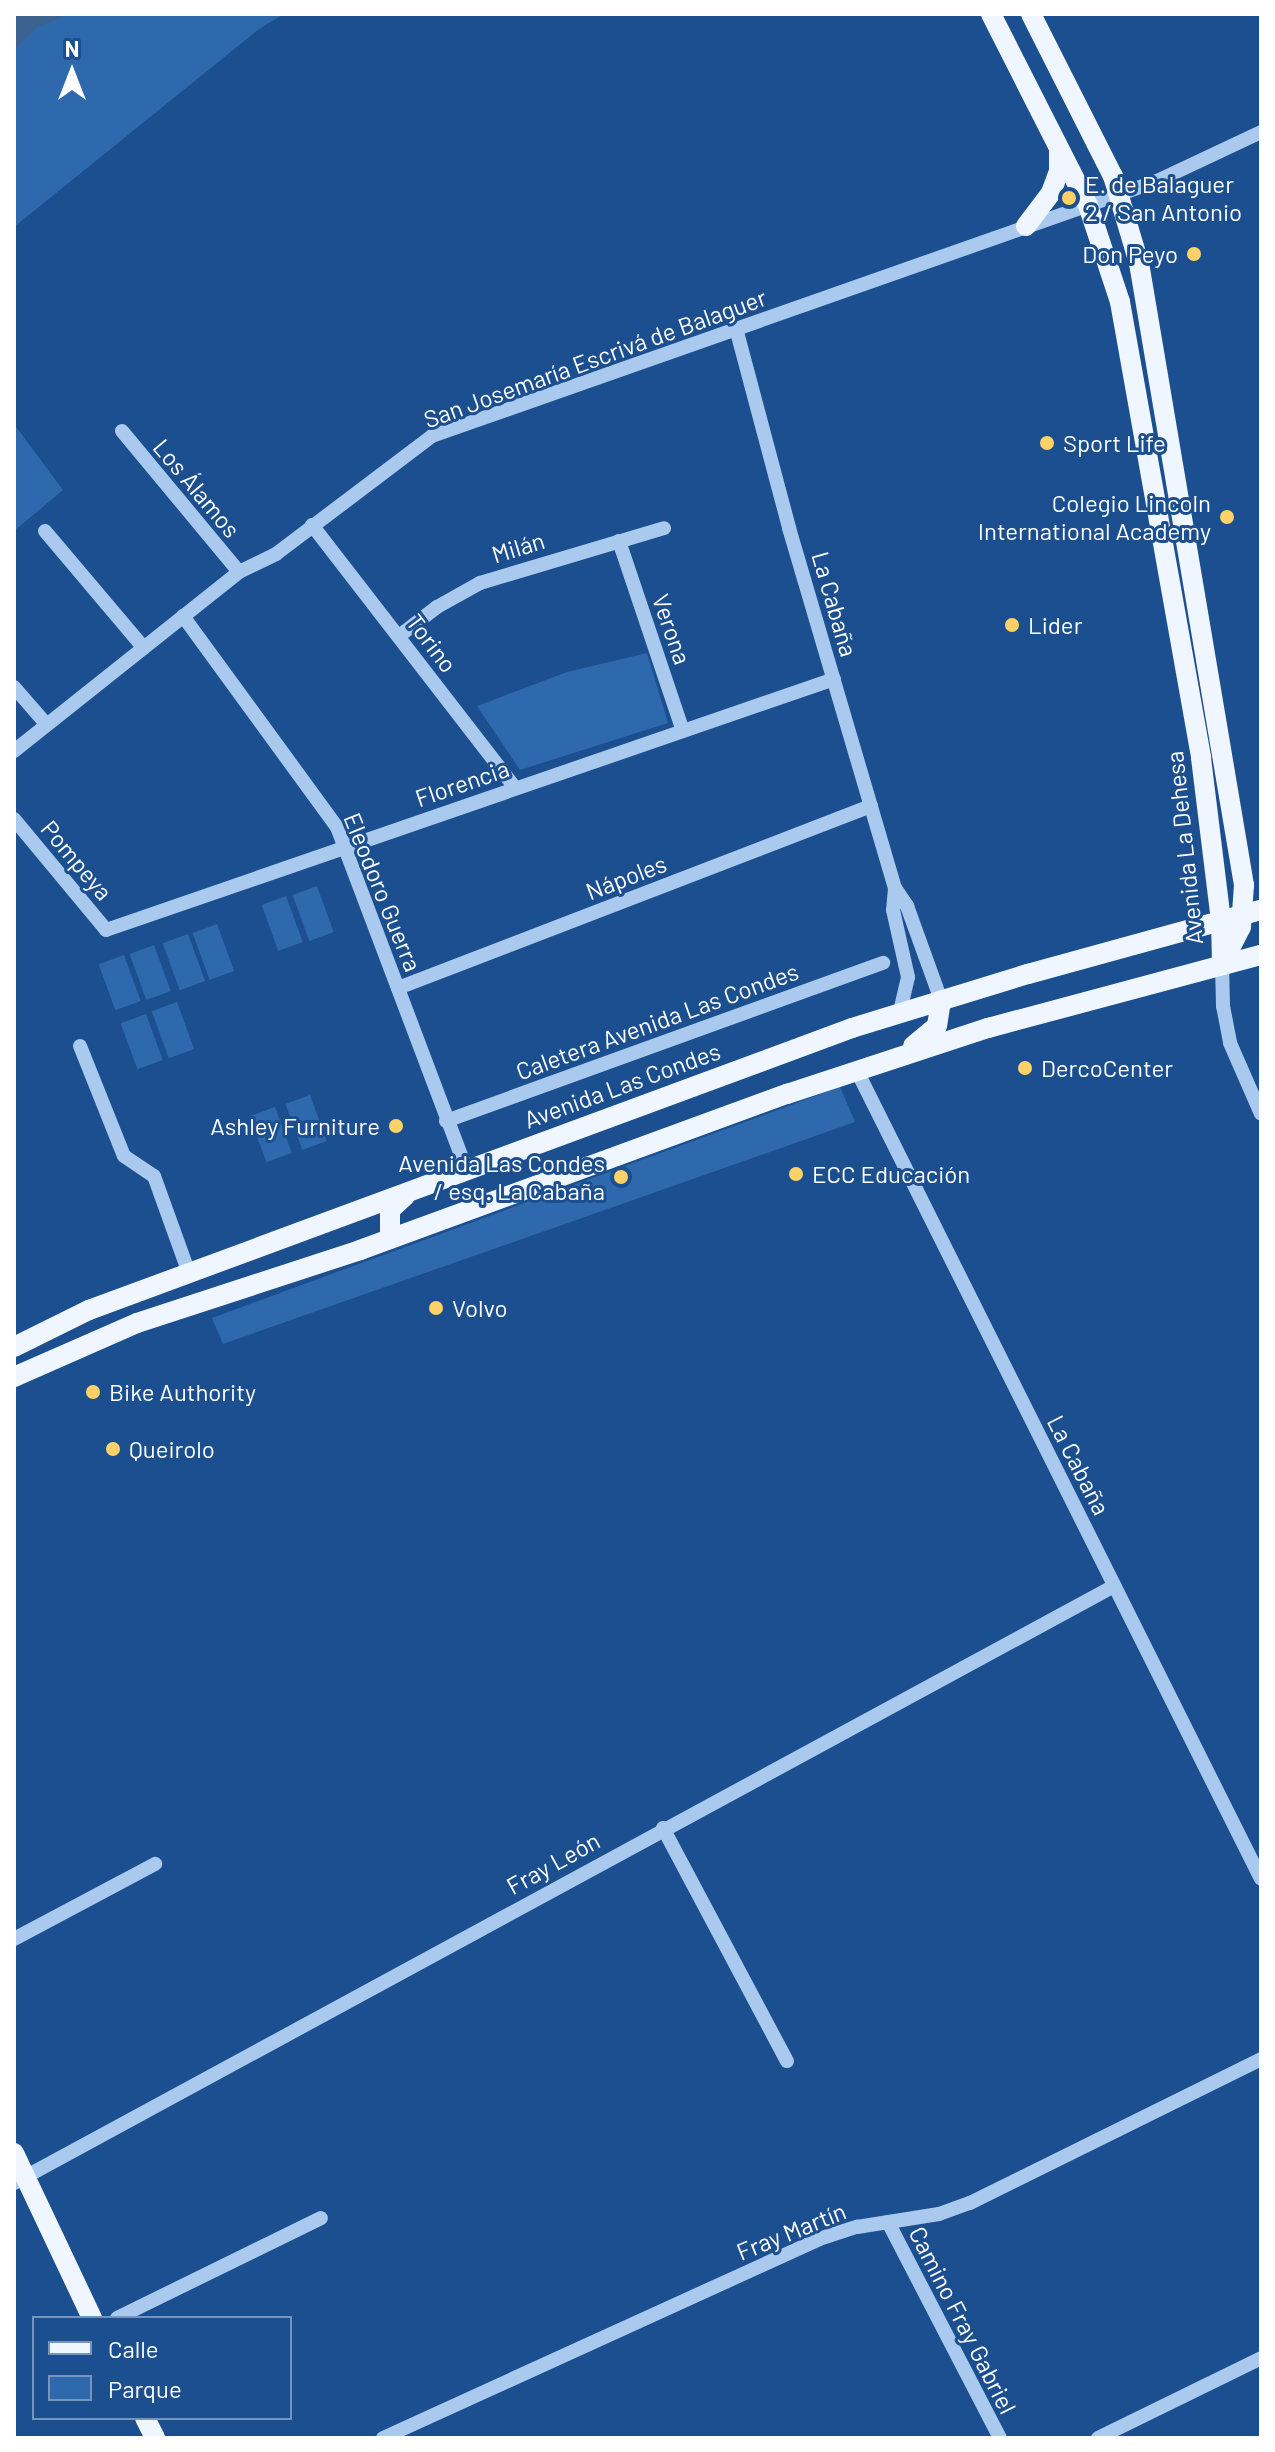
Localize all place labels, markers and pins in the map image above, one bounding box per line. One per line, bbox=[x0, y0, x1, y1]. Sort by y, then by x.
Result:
place label: E. de Balaguer 2 / San Antonio bbox=[1085, 170, 1242, 226]
marker: E. de Balaguer 2 / San Antonio bbox=[1060, 189, 1078, 207]
place label: Don Peyo bbox=[1082, 240, 1178, 268]
marker: Don Peyo bbox=[1185, 245, 1203, 263]
place label: Sport Life bbox=[1063, 429, 1166, 457]
marker: Sport Life bbox=[1038, 434, 1056, 452]
place label: Colegio Lincoln International Academy bbox=[978, 489, 1211, 545]
marker: Colegio Lincoln International Academy bbox=[1218, 508, 1236, 526]
place label: Lider bbox=[1028, 611, 1082, 639]
marker: Lider bbox=[1003, 616, 1021, 634]
place label: DercoCenter bbox=[1041, 1054, 1173, 1082]
marker: DercoCenter bbox=[1016, 1059, 1034, 1077]
place label: Ashley Furniture bbox=[210, 1112, 380, 1140]
marker: Ashley Furniture bbox=[387, 1117, 405, 1135]
place label: Avenida Las Condes / esq. La Cabaña bbox=[398, 1149, 605, 1205]
place label: ECC Educación bbox=[812, 1160, 970, 1188]
marker: ECC Educación bbox=[787, 1165, 805, 1183]
marker: Avenida Las Condes / esq. La Cabaña bbox=[612, 1168, 630, 1186]
place label: Volvo bbox=[452, 1294, 508, 1322]
marker: Volvo bbox=[427, 1299, 445, 1317]
place label: Bike Authority bbox=[109, 1378, 256, 1406]
marker: Bike Authority bbox=[84, 1383, 102, 1401]
place label: Queirolo bbox=[129, 1435, 215, 1463]
marker: Queirolo bbox=[104, 1440, 122, 1458]

